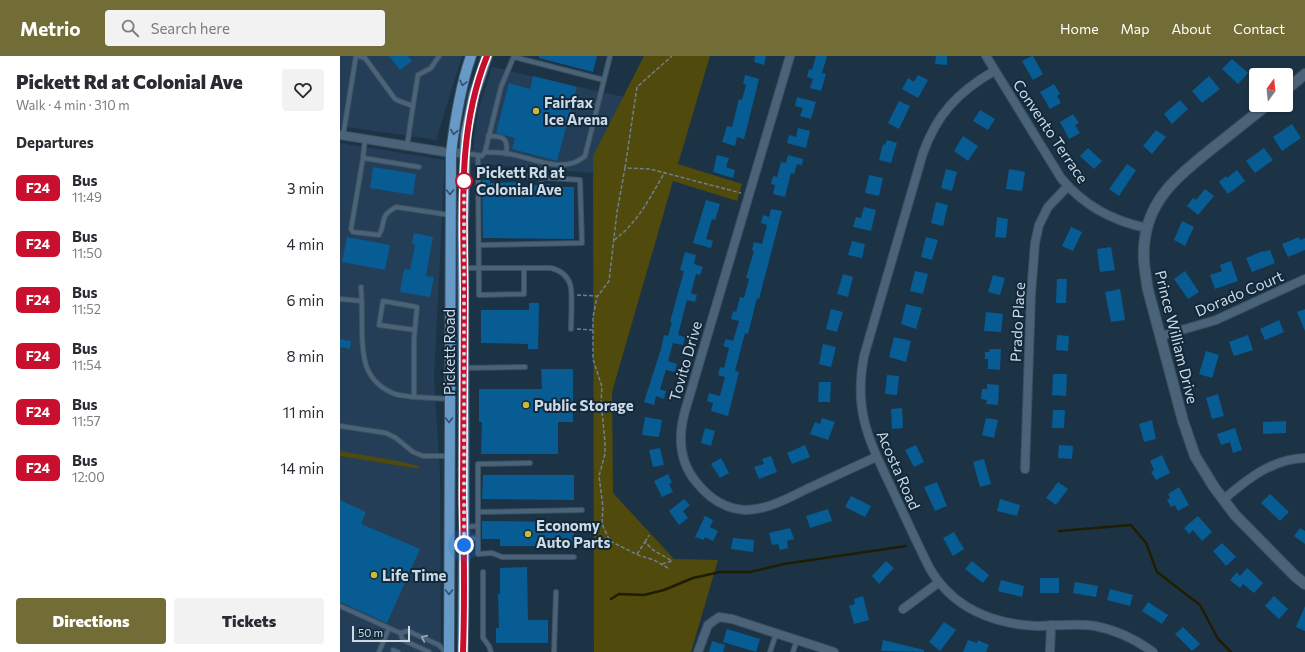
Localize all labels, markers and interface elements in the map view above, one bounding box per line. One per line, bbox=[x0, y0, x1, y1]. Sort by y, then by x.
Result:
search box bbox=[105, 10, 385, 46]
text: Metrio bbox=[20, 17, 81, 40]
icon: search bbox=[119, 17, 141, 39]
text: Search here bbox=[151, 19, 230, 37]
text: Home bbox=[1060, 20, 1099, 37]
text: Map bbox=[1121, 20, 1149, 37]
text: About bbox=[1171, 20, 1211, 37]
text: Contact bbox=[1233, 20, 1285, 37]
north arrow bbox=[1249, 68, 1293, 112]
map controls bbox=[1249, 68, 1293, 112]
button: heart bbox=[282, 69, 324, 111]
text: Pickett Rd at Colonial Ave bbox=[16, 70, 243, 93]
street label: Convento Terrace bbox=[1010, 76, 1092, 186]
one-way arrow bbox=[459, 79, 468, 86]
place label: Fairfax Ice Arena bbox=[544, 93, 608, 128]
text: Walk · 4 min · 310 m bbox=[16, 97, 130, 113]
marker: Fairfax Ice Arena bbox=[531, 106, 541, 116]
one-way arrow bbox=[450, 129, 458, 135]
text: Departures bbox=[16, 133, 94, 151]
place label: Pickett Rd at Colonial Ave bbox=[476, 163, 565, 198]
text: Bus bbox=[72, 171, 97, 189]
marker: Pickett Rd at Colonial Ave bbox=[455, 172, 473, 190]
text: F24 bbox=[26, 179, 50, 196]
text: 3 min bbox=[287, 179, 324, 197]
text: 11:49 bbox=[72, 189, 102, 205]
one-way arrow bbox=[446, 189, 454, 195]
text: Bus bbox=[72, 227, 97, 245]
text: F24 bbox=[26, 235, 50, 252]
text: 4 min bbox=[287, 235, 324, 253]
text: 11:50 bbox=[72, 245, 102, 261]
street label: Dorado Court bbox=[1192, 266, 1286, 320]
street label: Prince William Drive bbox=[1152, 268, 1202, 406]
street label: Prado Place bbox=[1006, 282, 1028, 362]
text: Bus bbox=[72, 283, 97, 301]
text: F24 bbox=[26, 291, 50, 308]
text: 6 min bbox=[286, 291, 324, 309]
text: 11:52 bbox=[72, 301, 101, 317]
street label: Pickett Road bbox=[440, 309, 458, 395]
street label: Tovito Drive bbox=[665, 319, 705, 403]
text: Bus bbox=[72, 339, 97, 357]
text: F24 bbox=[26, 347, 50, 364]
text: 8 min bbox=[286, 347, 324, 365]
text: 11:54 bbox=[72, 357, 101, 373]
text: Bus bbox=[72, 395, 97, 413]
place label: Public Storage bbox=[534, 396, 634, 414]
marker: Public Storage bbox=[521, 400, 531, 410]
text: F24 bbox=[26, 403, 50, 420]
text: 11 min bbox=[283, 403, 324, 421]
text: 11:57 bbox=[72, 413, 101, 429]
one-way arrow bbox=[445, 417, 453, 423]
street label: Acosta Road bbox=[874, 428, 924, 512]
text: Bus bbox=[72, 451, 97, 469]
text: F24 bbox=[26, 459, 50, 476]
text: 14 min bbox=[280, 459, 324, 477]
text: 12:00 bbox=[72, 469, 105, 485]
place label: Economy Auto Parts bbox=[536, 516, 610, 551]
marker: Economy Auto Parts bbox=[523, 529, 533, 539]
your location bbox=[454, 535, 474, 555]
place label: Life Time bbox=[382, 566, 446, 584]
marker: Life Time bbox=[369, 570, 379, 580]
one-way arrow bbox=[445, 589, 453, 595]
button: Directions bbox=[16, 598, 166, 644]
button: Tickets bbox=[174, 598, 324, 644]
scale bar bbox=[352, 624, 410, 643]
text: 50 m bbox=[358, 626, 383, 639]
one-way arrow bbox=[421, 635, 428, 643]

